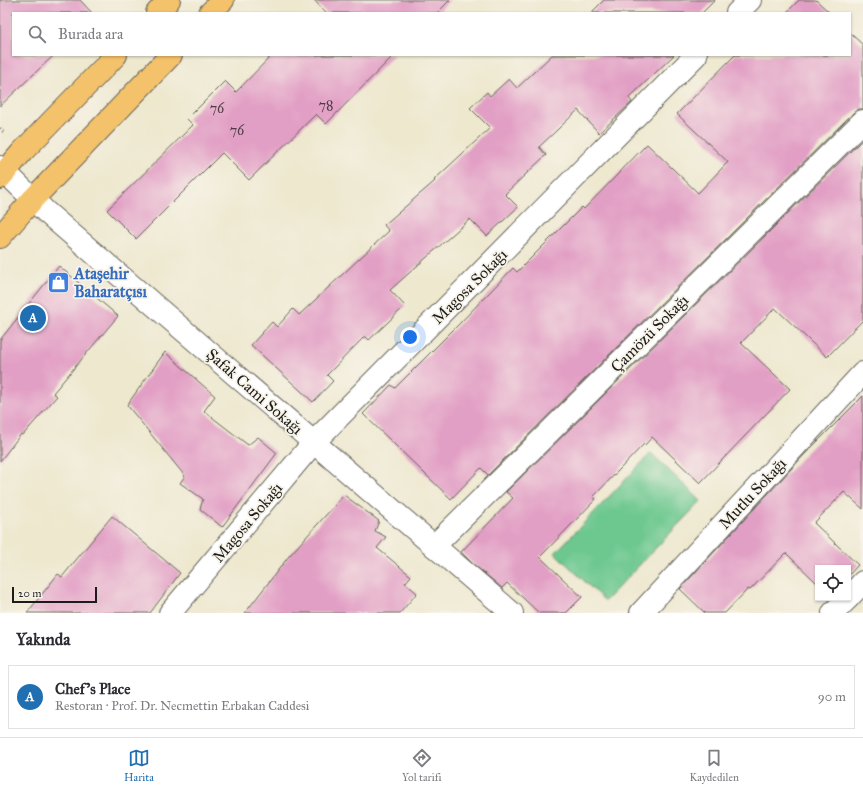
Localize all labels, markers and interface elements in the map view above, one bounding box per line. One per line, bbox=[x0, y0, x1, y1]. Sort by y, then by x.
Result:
search box bbox=[12, 12, 851, 56]
icon: search bbox=[26, 23, 48, 45]
text: Burada ara bbox=[58, 25, 123, 43]
house number: 78 bbox=[319, 97, 333, 114]
house number: 76 bbox=[210, 100, 225, 117]
house number: 76 bbox=[230, 122, 245, 139]
street label: Magosa Sokağı bbox=[428, 244, 512, 329]
place label: Ataşehir Baharatçısı bbox=[73, 264, 147, 302]
shop icon: Ataşehir Baharatçısı bbox=[46, 269, 72, 295]
street label: Çamözü Sokağı bbox=[607, 290, 693, 377]
pin: A bbox=[20, 303, 46, 333]
your location bbox=[400, 327, 420, 347]
street label: Şafak Cami Sokağı bbox=[202, 344, 307, 439]
street label: Mutlu Sokağı bbox=[715, 453, 791, 533]
street label: Magosa Sokağı bbox=[209, 478, 287, 567]
map controls bbox=[815, 565, 851, 601]
button: locate bbox=[815, 565, 851, 601]
scale bar bbox=[12, 585, 97, 604]
text: 20 m bbox=[18, 587, 41, 600]
text: Yakında bbox=[16, 629, 70, 650]
text: Chef's Place bbox=[55, 680, 130, 698]
text: A bbox=[26, 689, 34, 705]
text: 90 m bbox=[818, 689, 846, 705]
text: Restoran · Prof. Dr. Necmettin Erbakan Caddesi bbox=[55, 698, 309, 714]
tab: Harita bbox=[124, 747, 154, 784]
tab: Yol tarifi bbox=[402, 747, 441, 784]
tab: Kaydedilen bbox=[689, 747, 739, 784]

